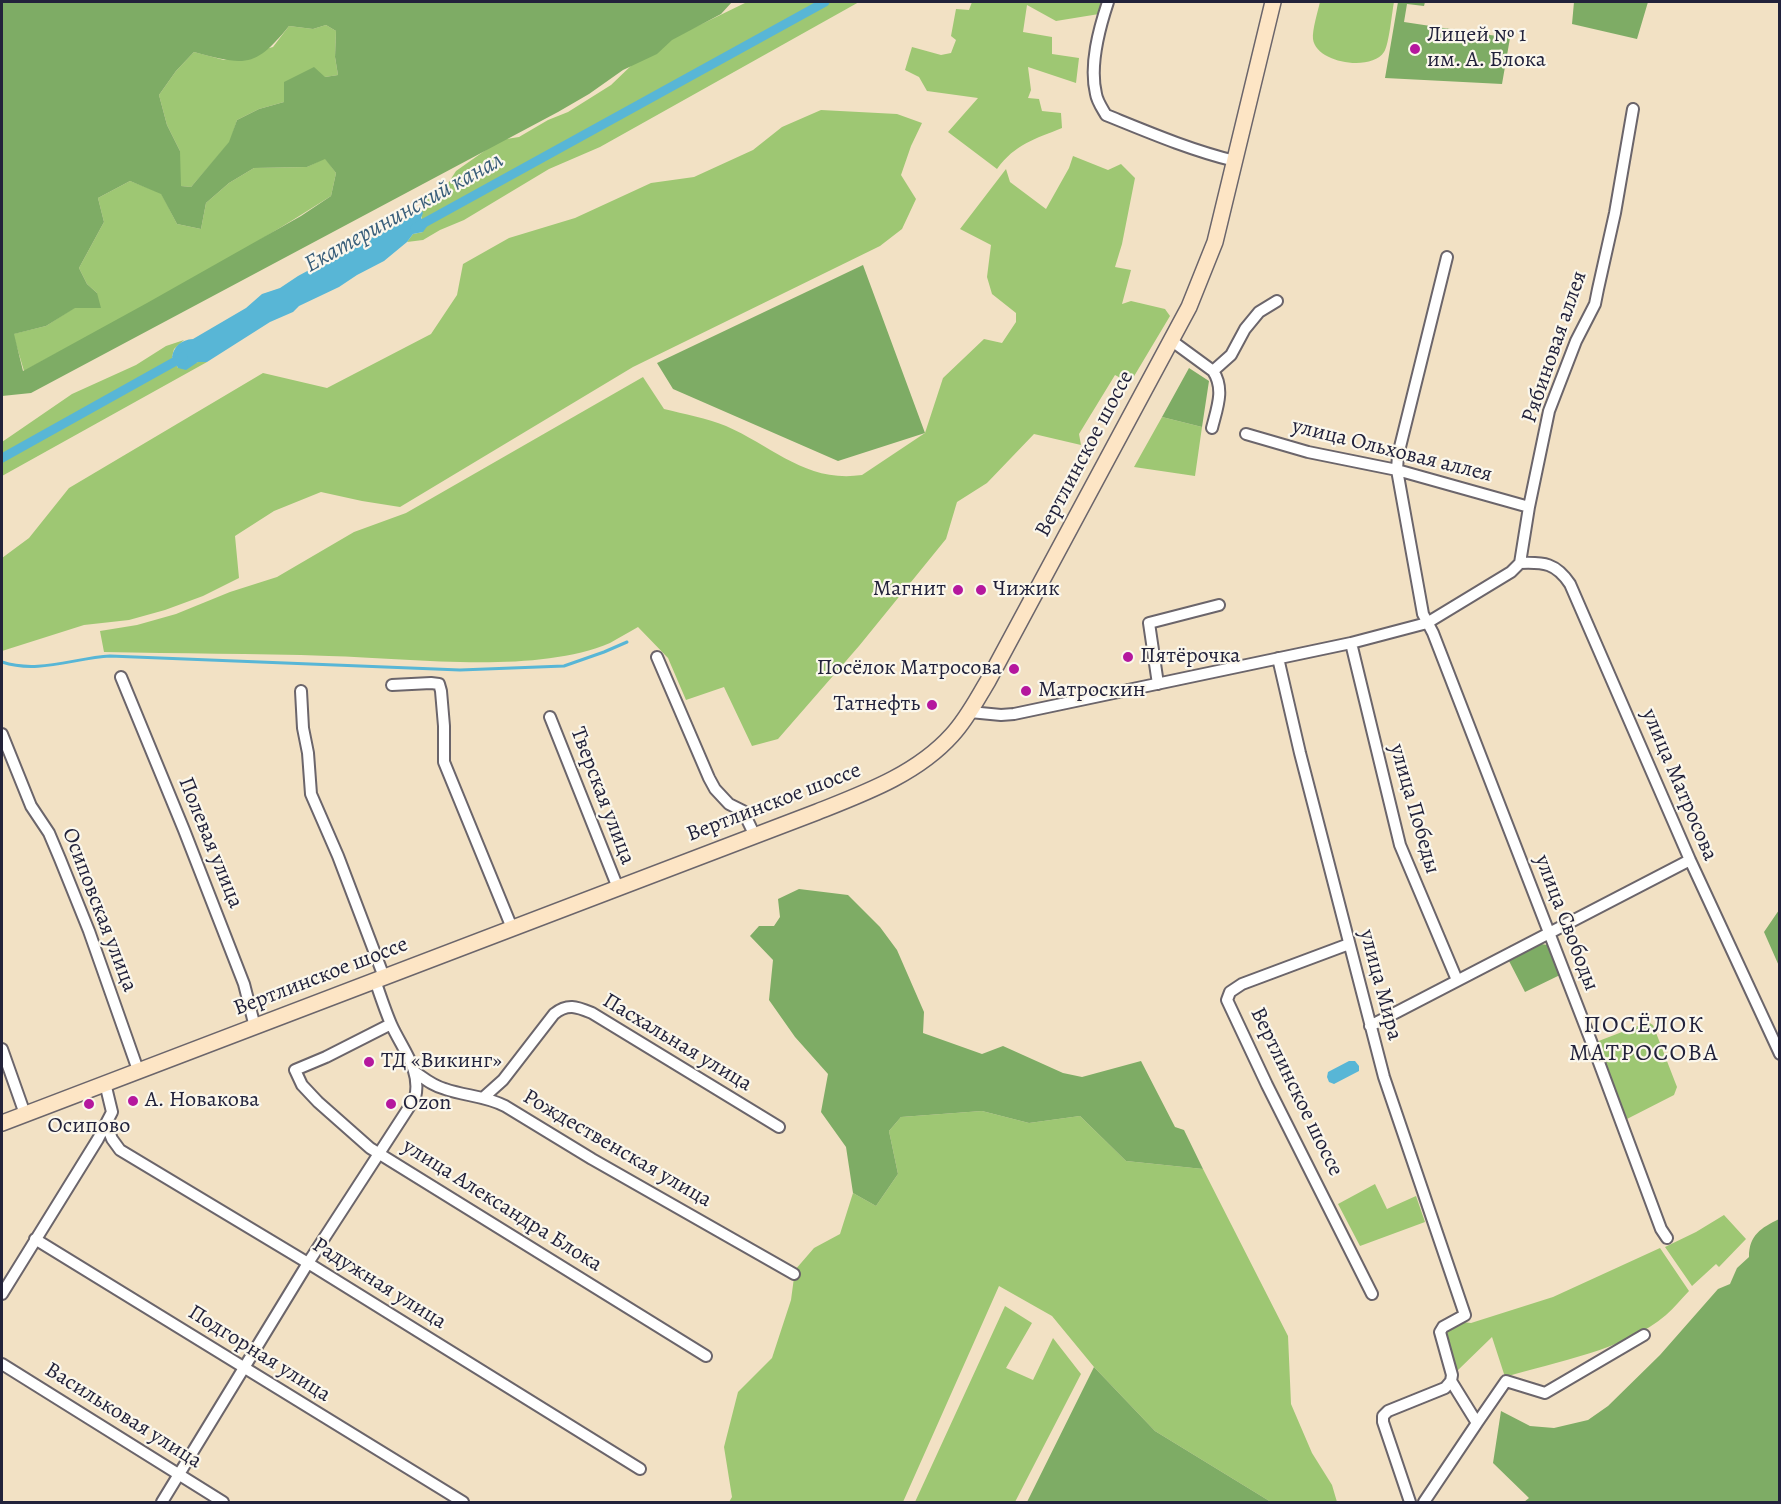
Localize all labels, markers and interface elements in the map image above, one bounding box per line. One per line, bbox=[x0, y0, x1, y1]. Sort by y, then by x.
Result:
place label: Лицей № 1 им. А. Блока bbox=[1427, 23, 1546, 74]
marker: Лицей № 1 им. А. Блока bbox=[1408, 42, 1422, 56]
water label: Екатерининский канал bbox=[300, 146, 508, 280]
street label: Рябиновая аллея bbox=[1517, 268, 1593, 426]
street label: Вертлинское шоссе bbox=[1030, 366, 1140, 542]
street label: улица Ольховая аллея bbox=[1289, 413, 1495, 489]
place label: Магнит bbox=[873, 577, 946, 603]
place label: Чижик bbox=[993, 577, 1060, 603]
marker: Магнит bbox=[951, 583, 965, 597]
marker: Чижик bbox=[974, 583, 988, 597]
place label: Пятёрочка bbox=[1140, 644, 1240, 670]
marker: Пятёрочка bbox=[1121, 650, 1135, 664]
place label: Посёлок Матросова bbox=[817, 656, 1002, 682]
marker: Посёлок Матросова bbox=[1007, 662, 1021, 676]
place label: Матроскин bbox=[1038, 678, 1146, 704]
marker: Матроскин bbox=[1019, 684, 1033, 698]
place label: Татнефть bbox=[834, 692, 920, 718]
marker: Татнефть bbox=[925, 698, 939, 712]
street label: улица Матросова bbox=[1635, 705, 1723, 865]
street label: Тверская улица bbox=[564, 723, 640, 869]
street label: улица Победы bbox=[1383, 741, 1445, 877]
street label: Вертлинское шоссе bbox=[683, 758, 865, 848]
street label: Полевая улица bbox=[172, 774, 248, 912]
street label: Осиповская улица bbox=[56, 824, 142, 996]
street label: улица Свободы bbox=[1528, 851, 1604, 995]
street label: улица Мира bbox=[1353, 927, 1407, 1043]
street label: Вертлинское шоссе bbox=[230, 932, 412, 1022]
street label: Пасхальная улица bbox=[598, 988, 756, 1098]
street label: Вертлинское шоссе bbox=[1244, 1003, 1348, 1181]
district label: ПОСЁЛОК МАТРОСОВА bbox=[1569, 1012, 1719, 1068]
place label: ТД «Викинг» bbox=[381, 1049, 502, 1075]
marker: ТД «Викинг» bbox=[362, 1055, 376, 1069]
street label: Рождественская улица bbox=[518, 1084, 716, 1214]
place label: А. Новакова bbox=[145, 1088, 259, 1114]
place label: Ozon bbox=[403, 1091, 451, 1117]
marker: А. Новакова bbox=[126, 1094, 140, 1108]
marker: Осипово bbox=[82, 1097, 96, 1111]
marker: Ozon bbox=[384, 1097, 398, 1111]
place label: Осипово bbox=[48, 1114, 130, 1140]
street label: улица Александра Блока bbox=[397, 1134, 607, 1278]
street label: Радужная улица bbox=[307, 1232, 451, 1336]
street label: Подгорная улица bbox=[183, 1300, 335, 1408]
street label: Васильковая улица bbox=[40, 1357, 206, 1475]

